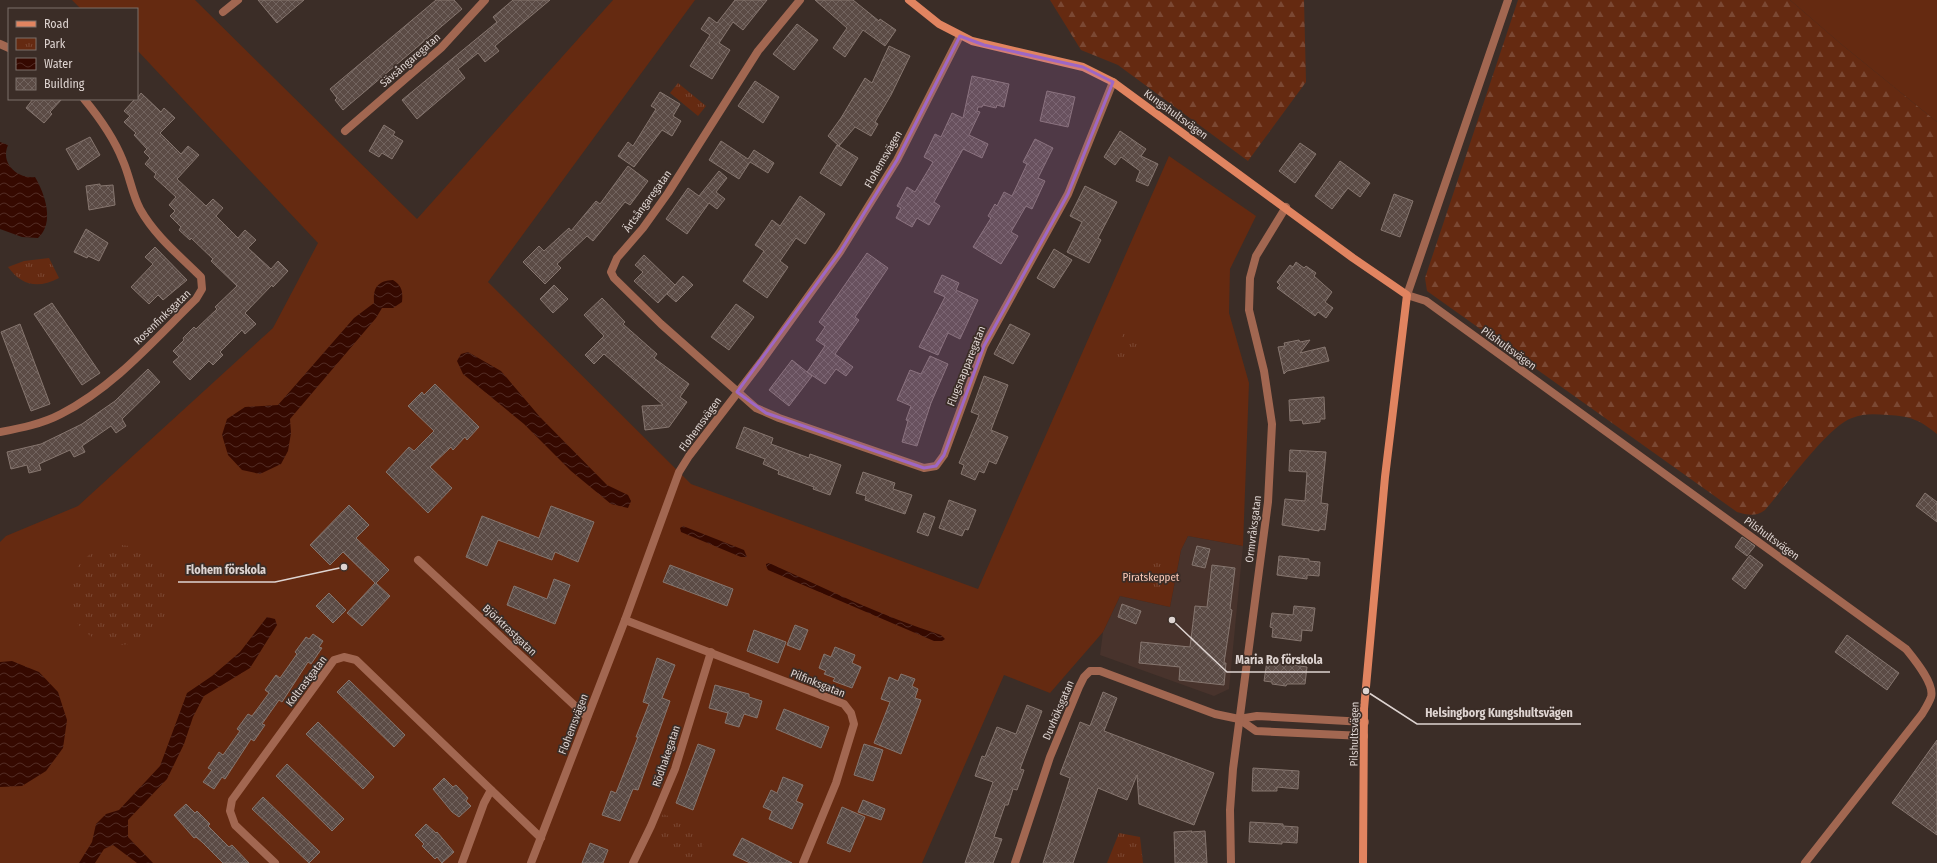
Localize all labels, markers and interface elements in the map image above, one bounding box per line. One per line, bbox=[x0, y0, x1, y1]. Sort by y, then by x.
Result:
legend bbox=[8, 8, 138, 100]
text: Road bbox=[44, 17, 69, 31]
street label: Sävsångaregatan bbox=[378, 31, 443, 90]
text: Park bbox=[44, 37, 66, 51]
text: Water bbox=[44, 57, 73, 71]
text: Building bbox=[44, 77, 85, 91]
street label: Kungshultsvägen bbox=[1141, 87, 1210, 142]
street label: Flohemsvägen bbox=[862, 128, 905, 190]
street label: Ärtsångaregatan bbox=[621, 168, 674, 235]
street label: Rosenfinksgatan bbox=[131, 287, 193, 348]
street label: Flugsnapparegatan bbox=[944, 324, 988, 408]
street label: Pilshultsvägen bbox=[1479, 324, 1539, 373]
street label: Flohemsvägen bbox=[676, 395, 724, 454]
street label: Ormvråksgatan bbox=[1243, 495, 1264, 563]
street label: Pilshultsvägen bbox=[1742, 514, 1802, 563]
callout: Flohem förskola bbox=[178, 558, 275, 582]
text: Flohem förskola bbox=[186, 563, 266, 577]
park label: Piratskeppet bbox=[1123, 571, 1180, 584]
street label: Björktrastgatan bbox=[480, 602, 539, 659]
callout: Maria Ro förskola bbox=[1227, 648, 1330, 672]
street label: Koltrastgatan bbox=[283, 653, 330, 709]
text: Maria Ro förskola bbox=[1235, 653, 1323, 667]
street label: Pilfinksgatan bbox=[789, 667, 847, 700]
street label: Duvhöksgatan bbox=[1040, 678, 1077, 742]
street label: Flohemsvägen bbox=[556, 692, 591, 756]
callout: Helsingborg Kungshultsvägen bbox=[1417, 700, 1581, 724]
street label: Pilshultsvägen bbox=[1347, 701, 1362, 767]
text: Helsingborg Kungshultsvägen bbox=[1425, 706, 1573, 720]
street label: Rödhakegatan bbox=[650, 724, 683, 789]

